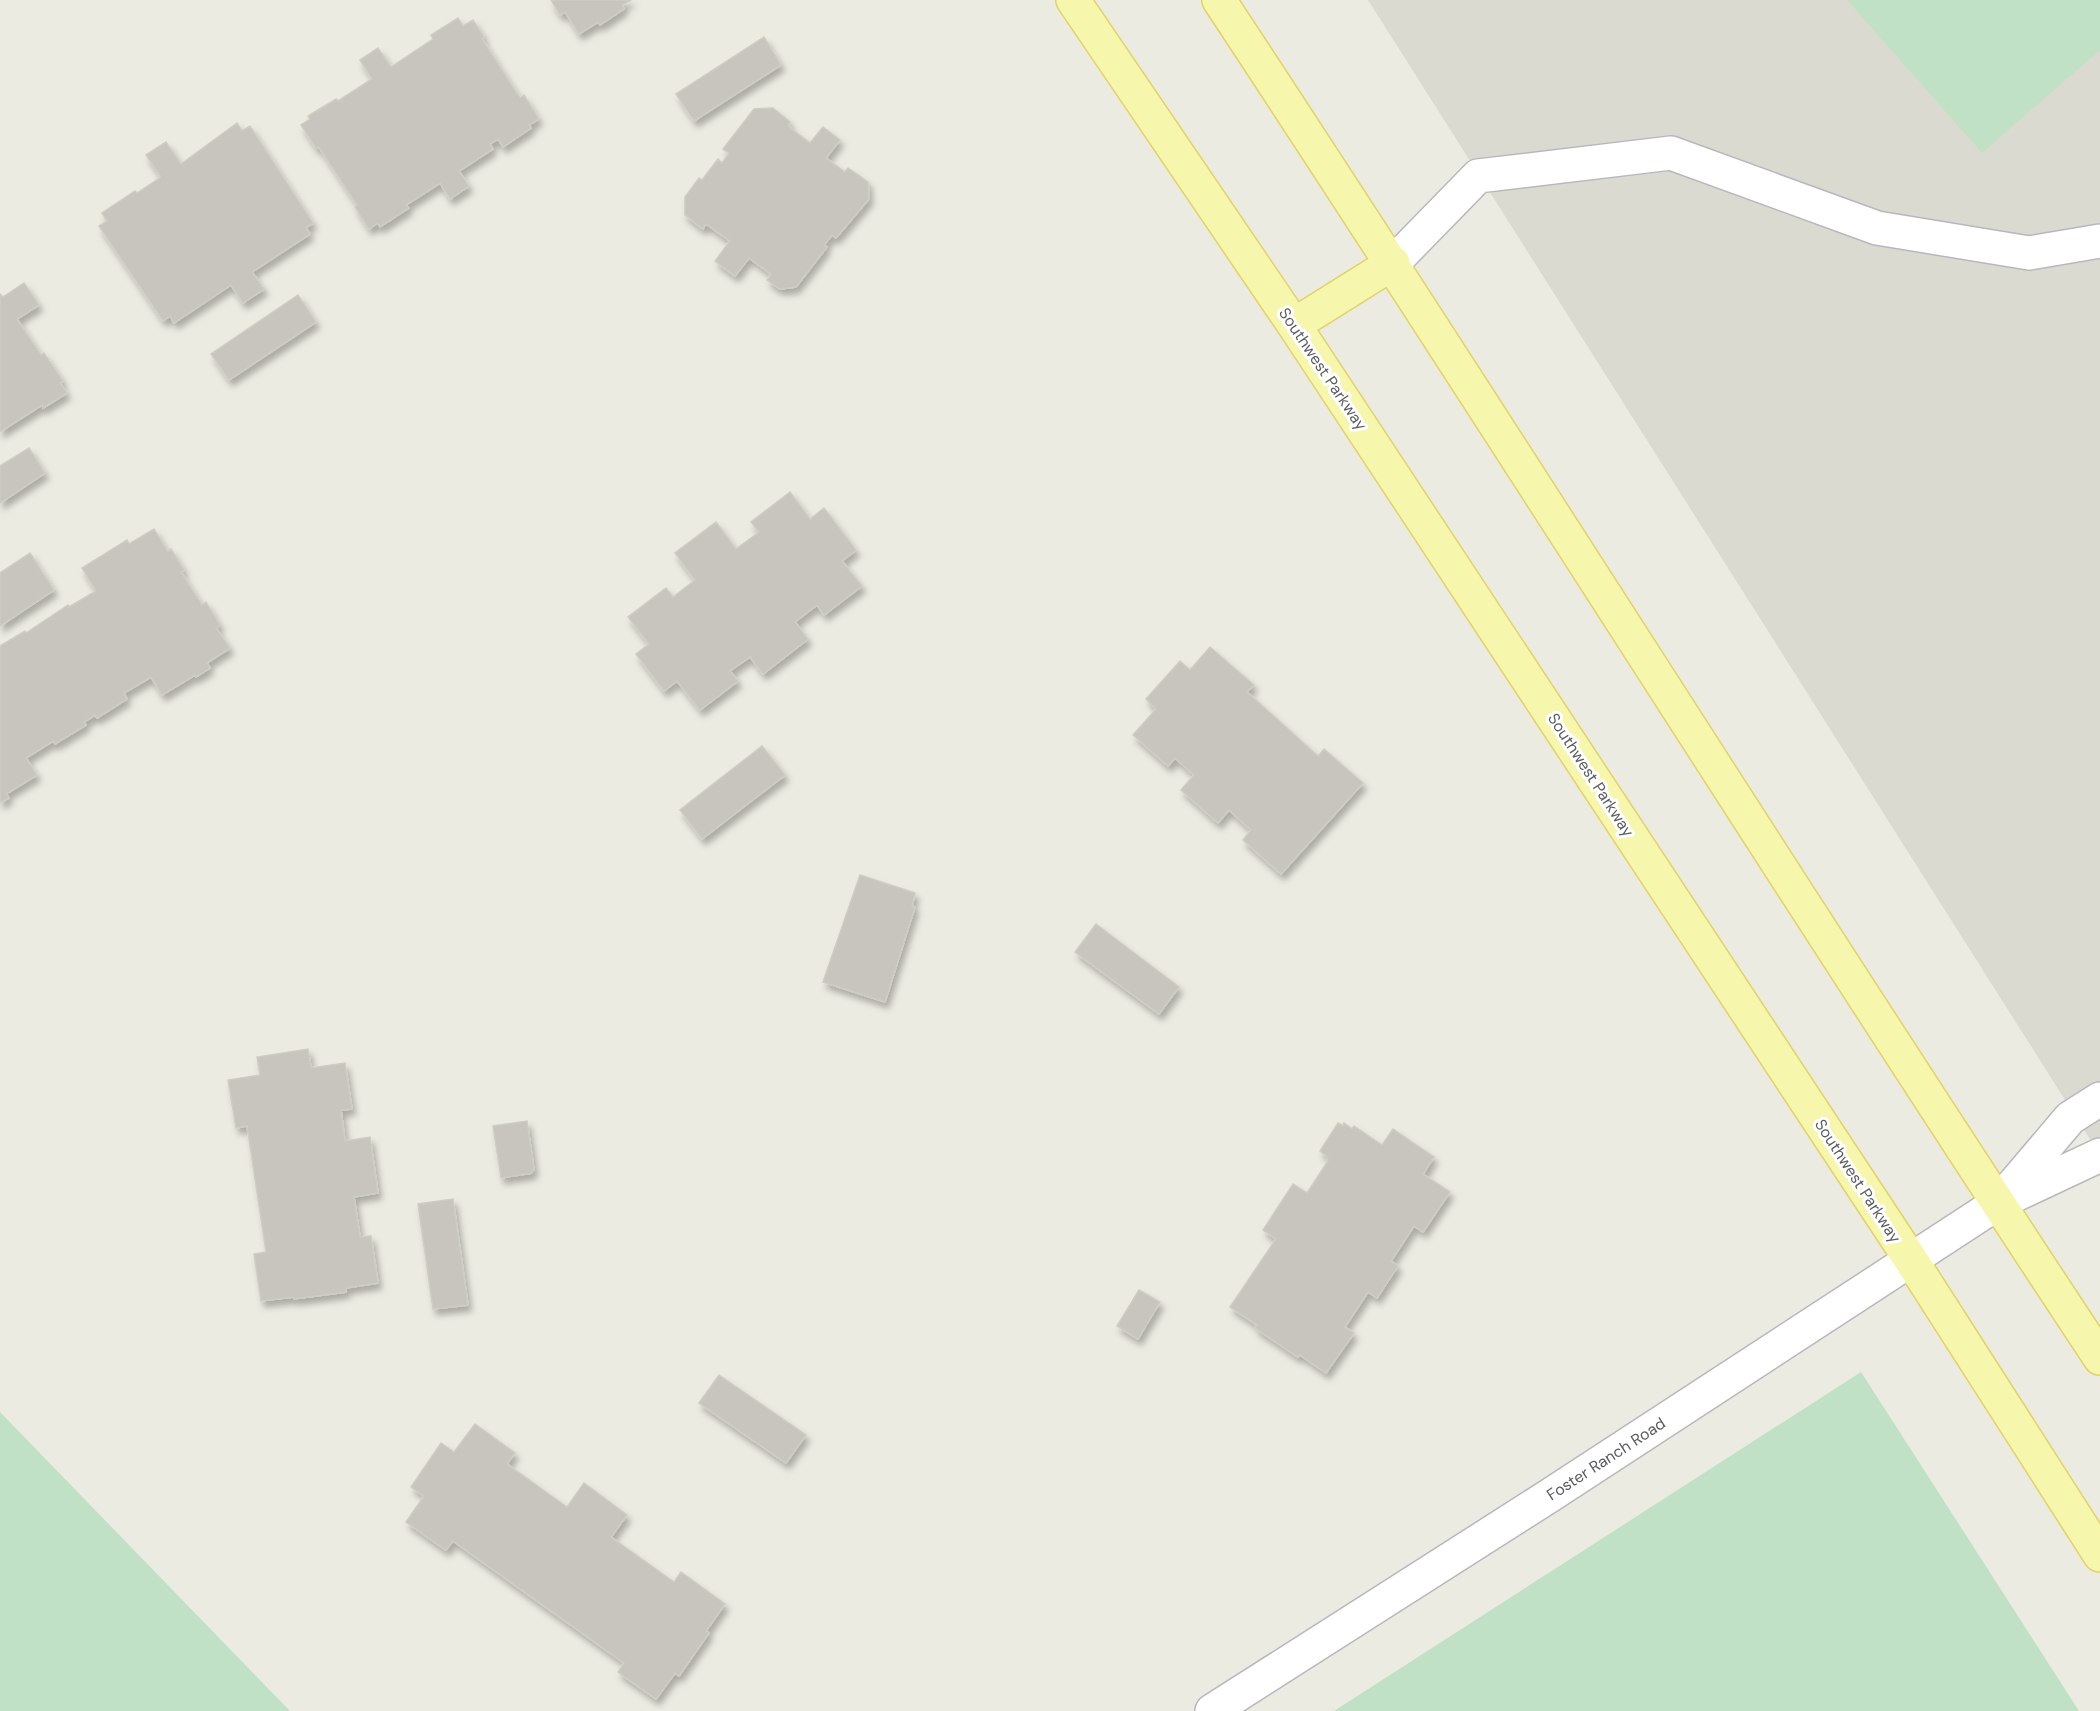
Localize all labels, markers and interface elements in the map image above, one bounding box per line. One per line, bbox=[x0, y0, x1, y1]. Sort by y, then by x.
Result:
street label: Southwest Parkway bbox=[1274, 304, 1372, 434]
street label: Southwest Parkway bbox=[1543, 709, 1639, 841]
street label: Southwest Parkway bbox=[1810, 1115, 1906, 1247]
street label: Foster Ranch Road bbox=[1543, 1413, 1669, 1505]

